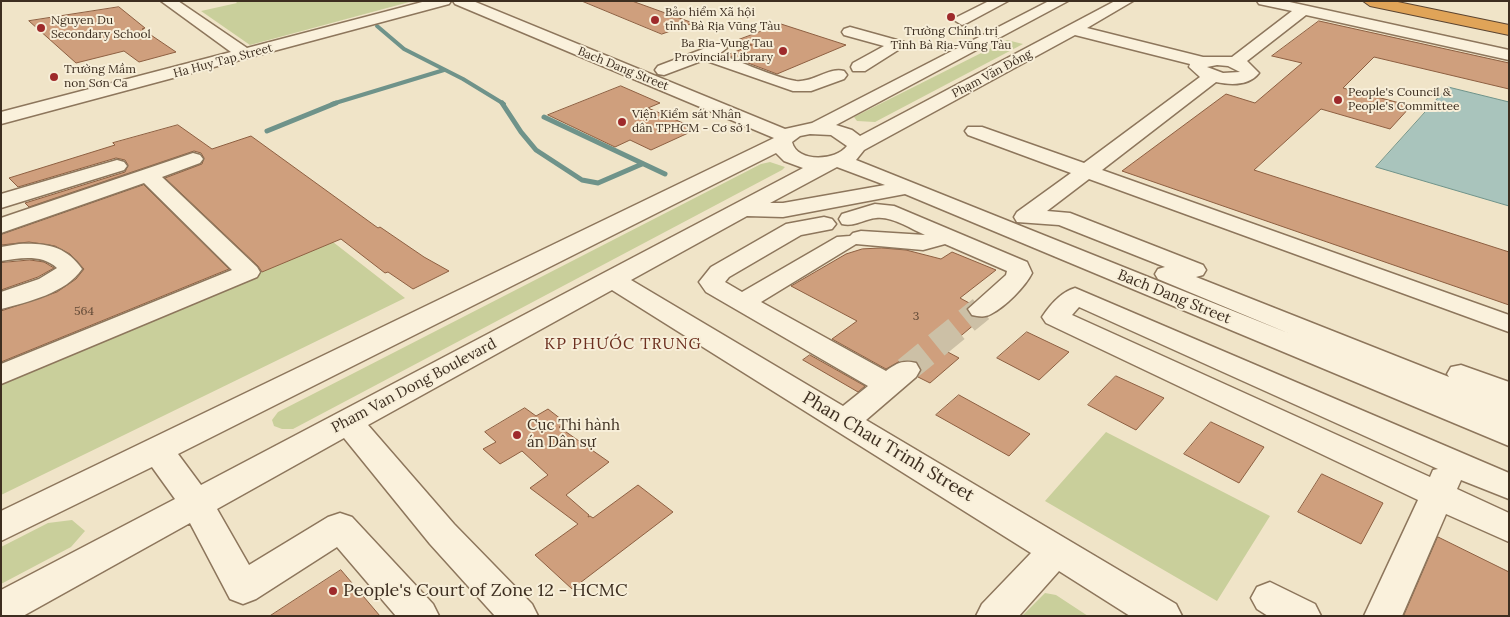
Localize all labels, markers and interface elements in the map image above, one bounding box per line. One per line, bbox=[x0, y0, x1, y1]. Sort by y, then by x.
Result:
place label: Bảo hiểm Xã hội tỉnh Bà Rịa Vũng Tàu bbox=[665, 6, 780, 34]
marker: Trường Chính trị Tỉnh Bà Rịa-Vũng Tàu bbox=[945, 11, 957, 23]
place label: Nguyen Du Secondary School bbox=[51, 14, 151, 42]
marker: Bảo hiểm Xã hội tỉnh Bà Rịa Vũng Tàu bbox=[649, 14, 661, 26]
marker: Nguyen Du Secondary School bbox=[35, 22, 47, 34]
place label: Trường Chính trị Tỉnh Bà Rịa-Vũng Tàu bbox=[891, 25, 1011, 53]
place label: Ba Ria-Vung Tau Provincial Library bbox=[674, 37, 773, 65]
street label: Ha Huy Tap Street bbox=[172, 41, 274, 81]
street label: Bach Dang Street bbox=[576, 44, 670, 94]
marker: Ba Ria-Vung Tau Provincial Library bbox=[777, 45, 789, 57]
street label: Phạm Văn Đồng bbox=[950, 47, 1034, 101]
place label: Trường Mầm non Sơn Ca bbox=[64, 63, 136, 91]
marker: Trường Mầm non Sơn Ca bbox=[48, 71, 60, 83]
place label: People's Council & People's Committee bbox=[1348, 86, 1459, 114]
marker: People's Council & People's Committee bbox=[1332, 94, 1344, 106]
place label: Viện Kiểm sát Nhân dân TPHCM - Cơ sở 1 bbox=[632, 108, 750, 136]
marker: Viện Kiểm sát Nhân dân TPHCM - Cơ sở 1 bbox=[616, 116, 628, 128]
street label: Bach Dang Street bbox=[1115, 266, 1233, 328]
house number: 564 bbox=[74, 305, 94, 319]
house number: 3 bbox=[913, 310, 919, 324]
district label: KP PHƯỚC TRUNG bbox=[542, 334, 704, 354]
street label: Pham Van Dong Boulevard bbox=[328, 335, 500, 437]
street label: Phan Chau Trinh Street bbox=[798, 387, 978, 507]
place label: Cục Thi hành án Dân sự bbox=[527, 417, 620, 452]
marker: Cục Thi hành án Dân sự bbox=[511, 429, 523, 441]
place label: People's Court of Zone 12 - HCMC bbox=[343, 580, 628, 602]
marker: People's Court of Zone 12 - HCMC bbox=[327, 585, 339, 597]

